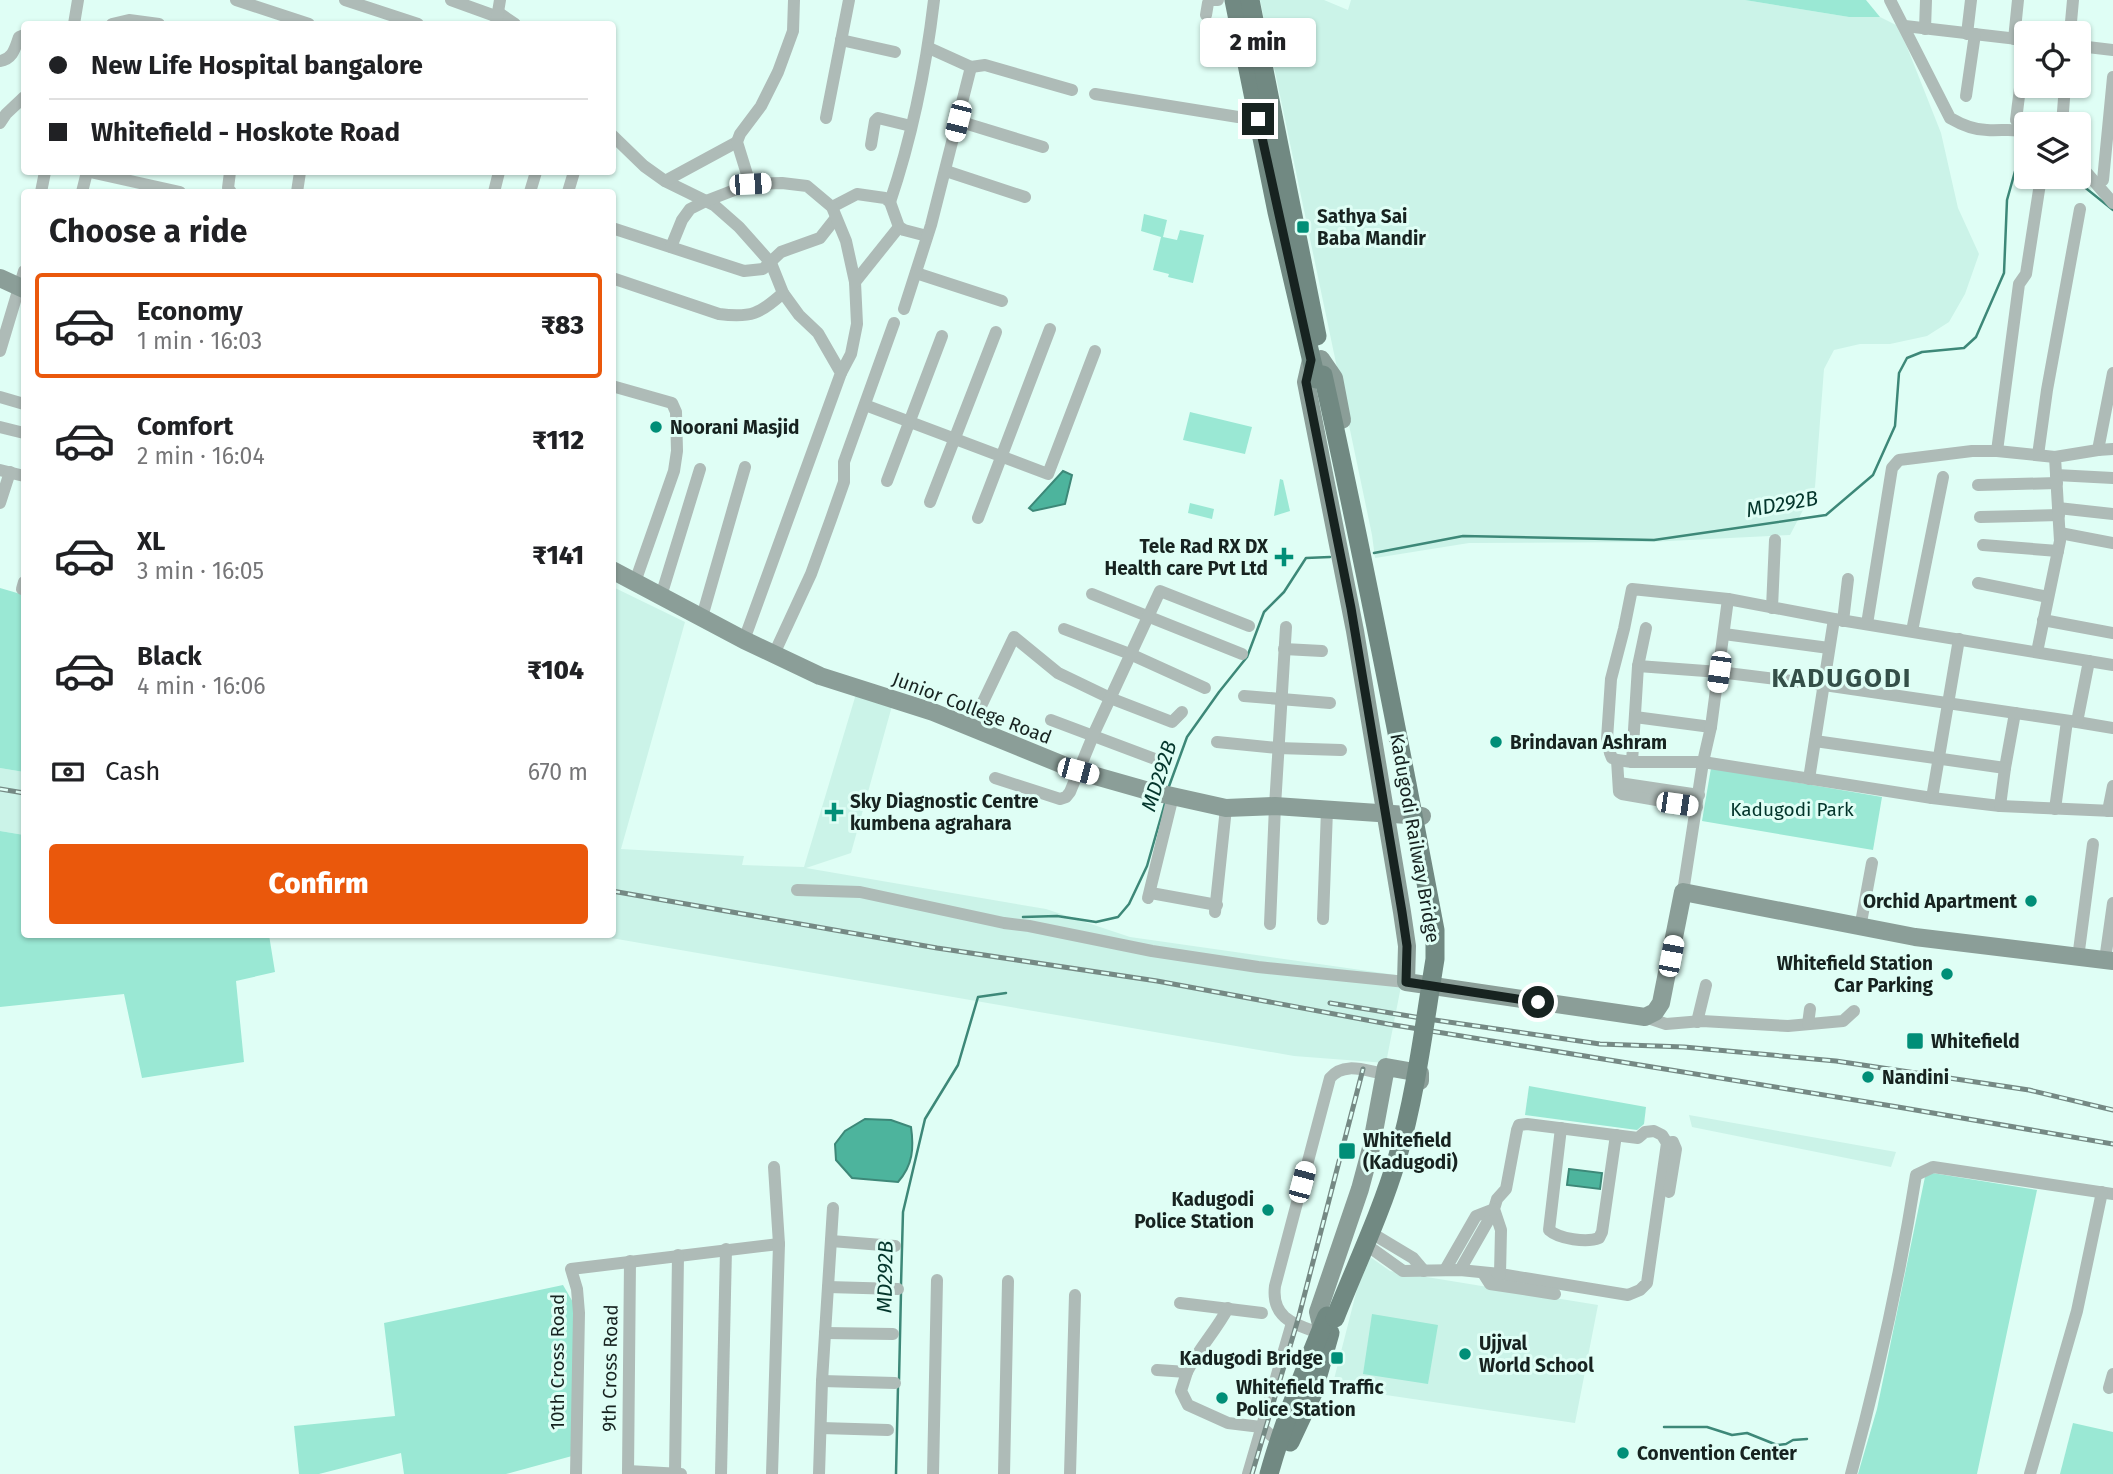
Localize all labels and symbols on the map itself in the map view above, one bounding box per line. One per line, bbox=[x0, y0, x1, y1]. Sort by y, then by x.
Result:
callout: 2 min bbox=[1200, 18, 1316, 66]
car bbox=[943, 98, 974, 144]
route end bbox=[1242, 103, 1274, 135]
car bbox=[729, 172, 772, 196]
place label: Sathya Sai Baba Mandir bbox=[1317, 205, 1426, 250]
marker: Sathya Sai Baba Mandir bbox=[1295, 219, 1311, 235]
place label: Noorani Masjid bbox=[670, 416, 799, 439]
marker: Noorani Masjid bbox=[648, 419, 664, 435]
water label: MD292B bbox=[1744, 485, 1820, 523]
place label: Tele Rad RX DX Health care Pvt Ltd bbox=[1105, 535, 1269, 580]
marker: Tele Rad RX DX Health care Pvt Ltd bbox=[1274, 547, 1294, 567]
car bbox=[1706, 650, 1733, 694]
district label: KADUGODI bbox=[1772, 663, 1912, 694]
street label: Junior College Road bbox=[889, 667, 1055, 749]
place label: Brindavan Ashram bbox=[1510, 731, 1667, 754]
street label: Kadugodi Railway Bridge bbox=[1385, 732, 1445, 944]
marker: Brindavan Ashram bbox=[1488, 734, 1504, 750]
water label: MD292B bbox=[1135, 738, 1183, 814]
car bbox=[1055, 755, 1102, 787]
place label: Sky Diagnostic Centre kumbena agrahara bbox=[850, 790, 1039, 835]
car bbox=[1655, 791, 1700, 817]
park label: Kadugodi Park bbox=[1730, 798, 1854, 821]
marker: Sky Diagnostic Centre kumbena agrahara bbox=[824, 802, 844, 822]
place label: Orchid Apartment bbox=[1863, 890, 2018, 913]
marker: Orchid Apartment bbox=[2023, 893, 2039, 909]
car bbox=[1657, 933, 1686, 979]
place label: Whitefield Station Car Parking bbox=[1777, 952, 1934, 997]
marker: Whitefield Station Car Parking bbox=[1939, 966, 1955, 982]
route start bbox=[1522, 986, 1554, 1018]
place label: Whitefield bbox=[1931, 1030, 2020, 1053]
marker: Whitefield bbox=[1905, 1031, 1925, 1051]
place label: Nandini bbox=[1882, 1066, 1949, 1089]
marker: Nandini bbox=[1860, 1069, 1876, 1085]
place label: Whitefield (Kadugodi) bbox=[1363, 1129, 1458, 1174]
marker: Whitefield (Kadugodi) bbox=[1337, 1141, 1357, 1161]
car bbox=[1287, 1159, 1318, 1205]
place label: Kadugodi Police Station bbox=[1134, 1188, 1254, 1233]
marker: Kadugodi Police Station bbox=[1260, 1202, 1276, 1218]
water label: MD292B bbox=[871, 1241, 899, 1313]
street label: 10th Cross Road bbox=[546, 1294, 569, 1430]
street label: 9th Cross Road bbox=[597, 1304, 623, 1432]
place label: Ujjval World School bbox=[1479, 1332, 1594, 1377]
marker: Ujjval World School bbox=[1457, 1346, 1473, 1362]
place label: Kadugodi Bridge bbox=[1179, 1347, 1323, 1370]
marker: Kadugodi Bridge bbox=[1329, 1350, 1345, 1366]
place label: Whitefield Traffic Police Station bbox=[1236, 1376, 1384, 1421]
marker: Whitefield Traffic Police Station bbox=[1214, 1390, 1230, 1406]
place label: Convention Center bbox=[1637, 1442, 1797, 1465]
marker: Convention Center bbox=[1615, 1445, 1631, 1461]

